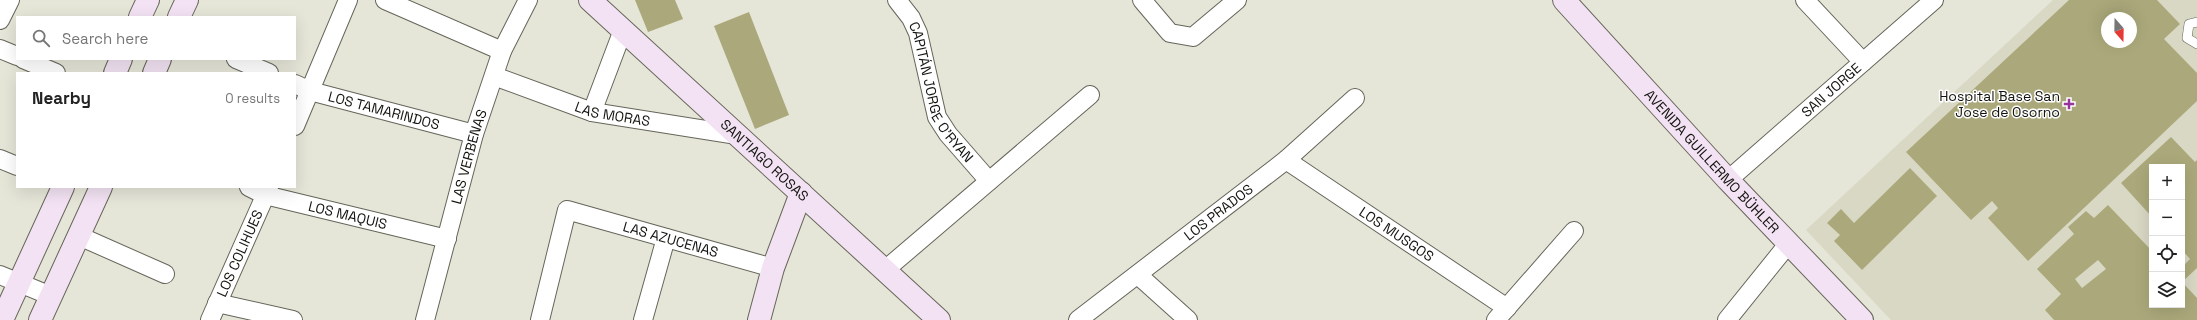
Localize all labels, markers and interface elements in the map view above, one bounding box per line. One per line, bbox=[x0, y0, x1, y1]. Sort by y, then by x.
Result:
north arrow bbox=[2101, 12, 2137, 48]
search box bbox=[16, 16, 296, 60]
street label: CAPITÁN JORGE O'RYAN bbox=[905, 19, 978, 166]
icon: search bbox=[30, 27, 52, 49]
text: Search here bbox=[62, 29, 148, 48]
street label: SAN JORGE bbox=[1797, 59, 1865, 121]
street label: AVENIDA GUILLERMO BÜHLER bbox=[1641, 86, 1783, 237]
text: Nearby bbox=[32, 87, 91, 109]
street label: LOS TAMARINDOS bbox=[326, 87, 442, 134]
place label: Hospital Base San Jose de Osorno bbox=[1939, 87, 2060, 121]
text: 0 results bbox=[225, 90, 280, 107]
street label: LAS MORAS bbox=[572, 97, 651, 130]
marker: Hospital Base San Jose de Osorno bbox=[2063, 98, 2075, 110]
street label: LAS VERBENAS bbox=[447, 107, 491, 206]
street label: SANTIAGO ROSAS bbox=[717, 115, 813, 205]
map controls bbox=[2149, 164, 2185, 308]
button: + bbox=[2149, 164, 2185, 200]
street label: LOS PRADOS bbox=[1180, 180, 1256, 244]
street label: LOS MAQUIS bbox=[306, 197, 389, 233]
button: − bbox=[2149, 200, 2185, 236]
street label: LOS MUSGOS bbox=[1356, 203, 1437, 265]
street label: LOS COLIHUES bbox=[212, 207, 267, 300]
street label: LAS AZUCENAS bbox=[621, 217, 720, 261]
button: locate bbox=[2149, 236, 2185, 272]
button: layers bbox=[2149, 272, 2185, 308]

